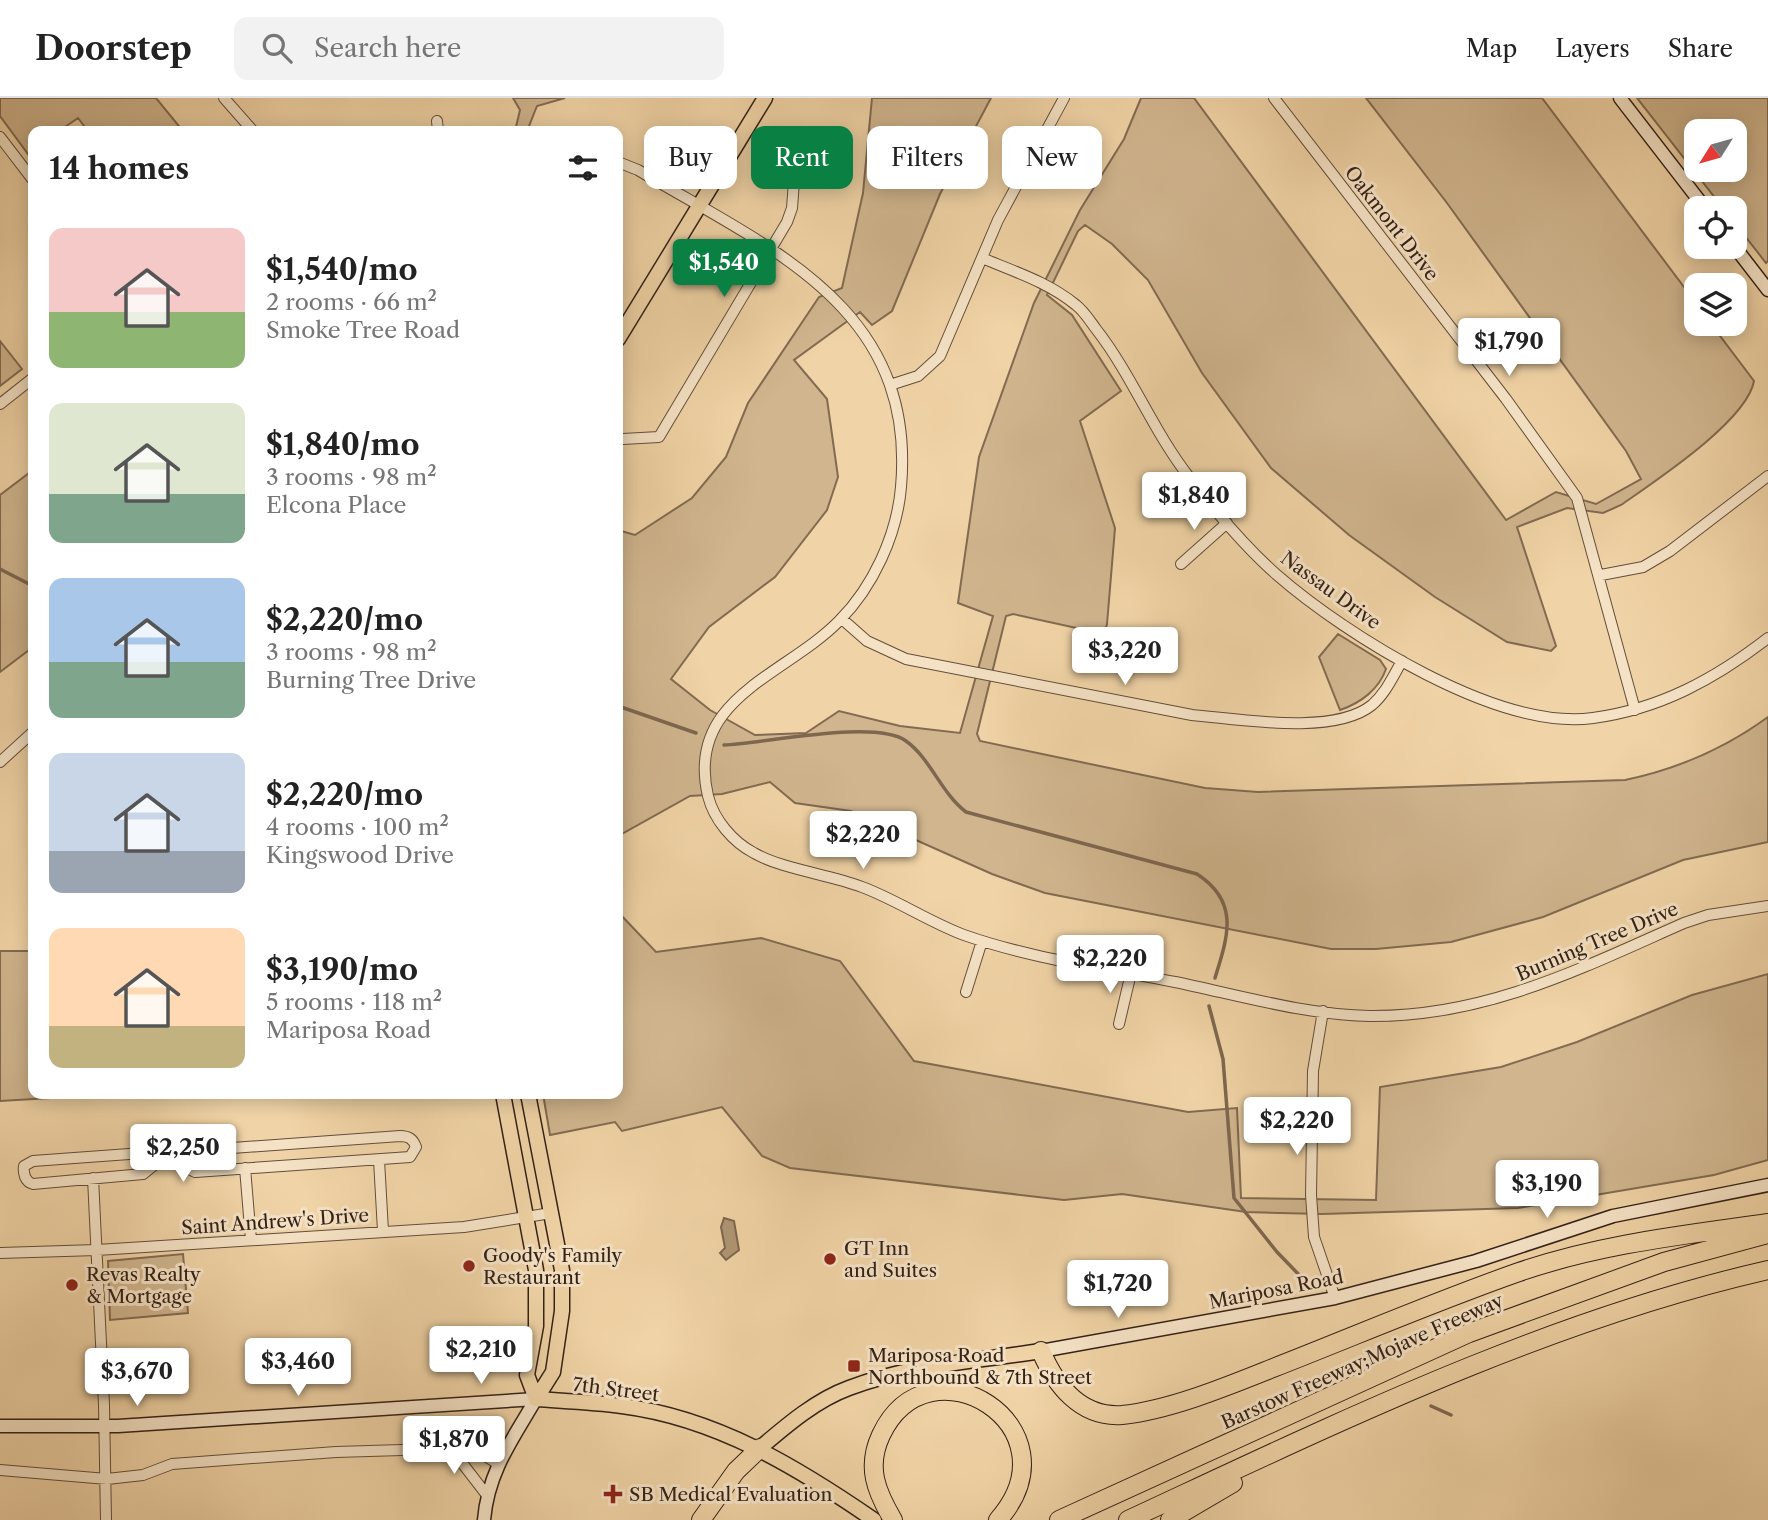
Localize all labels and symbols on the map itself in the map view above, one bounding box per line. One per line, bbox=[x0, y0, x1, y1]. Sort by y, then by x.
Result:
north arrow bbox=[1684, 119, 1746, 182]
street label: Oakmont Drive bbox=[1340, 161, 1444, 285]
pin: $1,540 bbox=[667, 240, 781, 299]
pin: $1,790 bbox=[1452, 318, 1566, 378]
pin: $1,840 bbox=[1137, 472, 1251, 532]
street label: Nassau Drive bbox=[1276, 546, 1385, 634]
pin: $3,220 bbox=[1068, 628, 1182, 687]
pin: $2,220 bbox=[806, 812, 920, 871]
street label: Burning Tree Drive bbox=[1513, 897, 1682, 986]
pin: $2,220 bbox=[1053, 936, 1167, 995]
pin: $2,220 bbox=[1240, 1098, 1354, 1157]
pin: $2,250 bbox=[126, 1124, 240, 1184]
pin: $3,190 bbox=[1490, 1160, 1604, 1220]
street label: Saint Andrew's Drive bbox=[180, 1203, 370, 1240]
place label: GT Inn and Suites bbox=[844, 1237, 937, 1282]
place label: Goody's Family Restaurant bbox=[483, 1244, 623, 1289]
marker: GT Inn and Suites bbox=[822, 1251, 838, 1267]
marker: Goody's Family Restaurant bbox=[461, 1258, 477, 1274]
pin: $1,720 bbox=[1061, 1260, 1175, 1320]
place label: Revas Realty & Mortgage bbox=[86, 1263, 201, 1308]
street label: Mariposa Road bbox=[1207, 1265, 1346, 1314]
marker: Revas Realty & Mortgage bbox=[64, 1277, 80, 1293]
street label: Barstow Freeway;Mojave Freeway bbox=[1218, 1289, 1507, 1434]
pin: $2,210 bbox=[424, 1326, 538, 1386]
pin: $3,460 bbox=[241, 1338, 355, 1398]
place label: Mariposa Road Northbound & 7th Street bbox=[868, 1344, 1092, 1389]
pin: $3,670 bbox=[80, 1348, 194, 1408]
marker: Mariposa Road Northbound & 7th Street bbox=[846, 1358, 862, 1374]
street label: 7th Street bbox=[571, 1373, 661, 1406]
pin: $1,870 bbox=[397, 1416, 511, 1476]
place label: SB Medical Evaluation bbox=[629, 1483, 832, 1506]
marker: SB Medical Evaluation bbox=[603, 1484, 623, 1504]

